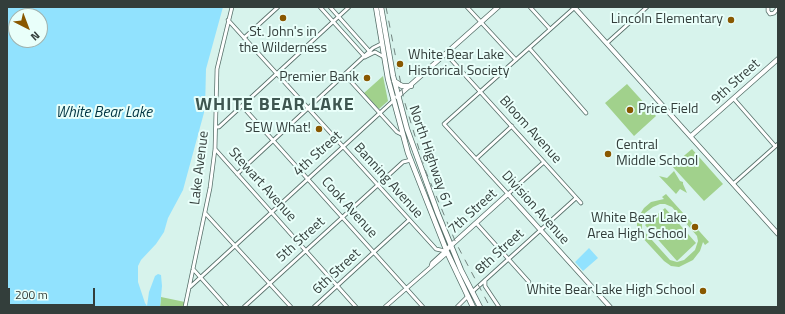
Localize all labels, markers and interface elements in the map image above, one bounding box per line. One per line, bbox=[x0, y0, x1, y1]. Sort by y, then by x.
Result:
north arrow bbox=[8, 8, 48, 48]
place label: Lincoln Elementary bbox=[611, 12, 723, 28]
marker: St. John's in the Wilderness bbox=[278, 13, 288, 23]
marker: Lincoln Elementary bbox=[726, 15, 736, 25]
place label: St. John's in the Wilderness bbox=[239, 25, 327, 58]
text: N bbox=[27, 28, 44, 45]
place label: White Bear Lake Historical Society bbox=[408, 48, 510, 80]
street label: 9th Street bbox=[708, 56, 764, 108]
marker: White Bear Lake Historical Society bbox=[395, 59, 405, 69]
place label: Premier Bank bbox=[279, 70, 359, 86]
marker: Premier Bank bbox=[362, 73, 372, 83]
street label: Bloom Avenue bbox=[495, 93, 565, 167]
district label: WHITE BEAR LAKE bbox=[195, 95, 355, 117]
place label: Price Field bbox=[638, 102, 699, 118]
water label: White Bear Lake bbox=[56, 104, 152, 122]
street label: North Highway 61 bbox=[405, 104, 455, 210]
marker: Price Field bbox=[625, 105, 635, 115]
place label: SEW What! bbox=[245, 121, 311, 137]
marker: SEW What! bbox=[314, 124, 324, 134]
street label: 4th Street bbox=[290, 128, 346, 180]
street label: Lake Avenue bbox=[187, 130, 213, 206]
place label: Central Middle School bbox=[616, 138, 698, 170]
street label: Banning Avenue bbox=[350, 140, 426, 222]
street label: Stewart Avenue bbox=[224, 145, 300, 225]
marker: Central Middle School bbox=[603, 149, 613, 159]
street label: Division Avenue bbox=[498, 168, 572, 248]
street label: Cook Avenue bbox=[317, 174, 381, 242]
street label: 7th Street bbox=[445, 186, 501, 238]
place label: White Bear Lake Area High School bbox=[587, 211, 687, 244]
street label: 5th Street bbox=[273, 214, 329, 266]
marker: White Bear Lake Area High School bbox=[690, 222, 700, 232]
street label: 8th Street bbox=[472, 226, 528, 278]
street label: 6th Street bbox=[310, 246, 364, 298]
scale bar bbox=[10, 280, 97, 306]
place label: White Bear Lake High School bbox=[526, 283, 695, 299]
text: 200 m bbox=[15, 285, 48, 304]
marker: White Bear Lake High School bbox=[698, 286, 708, 296]

